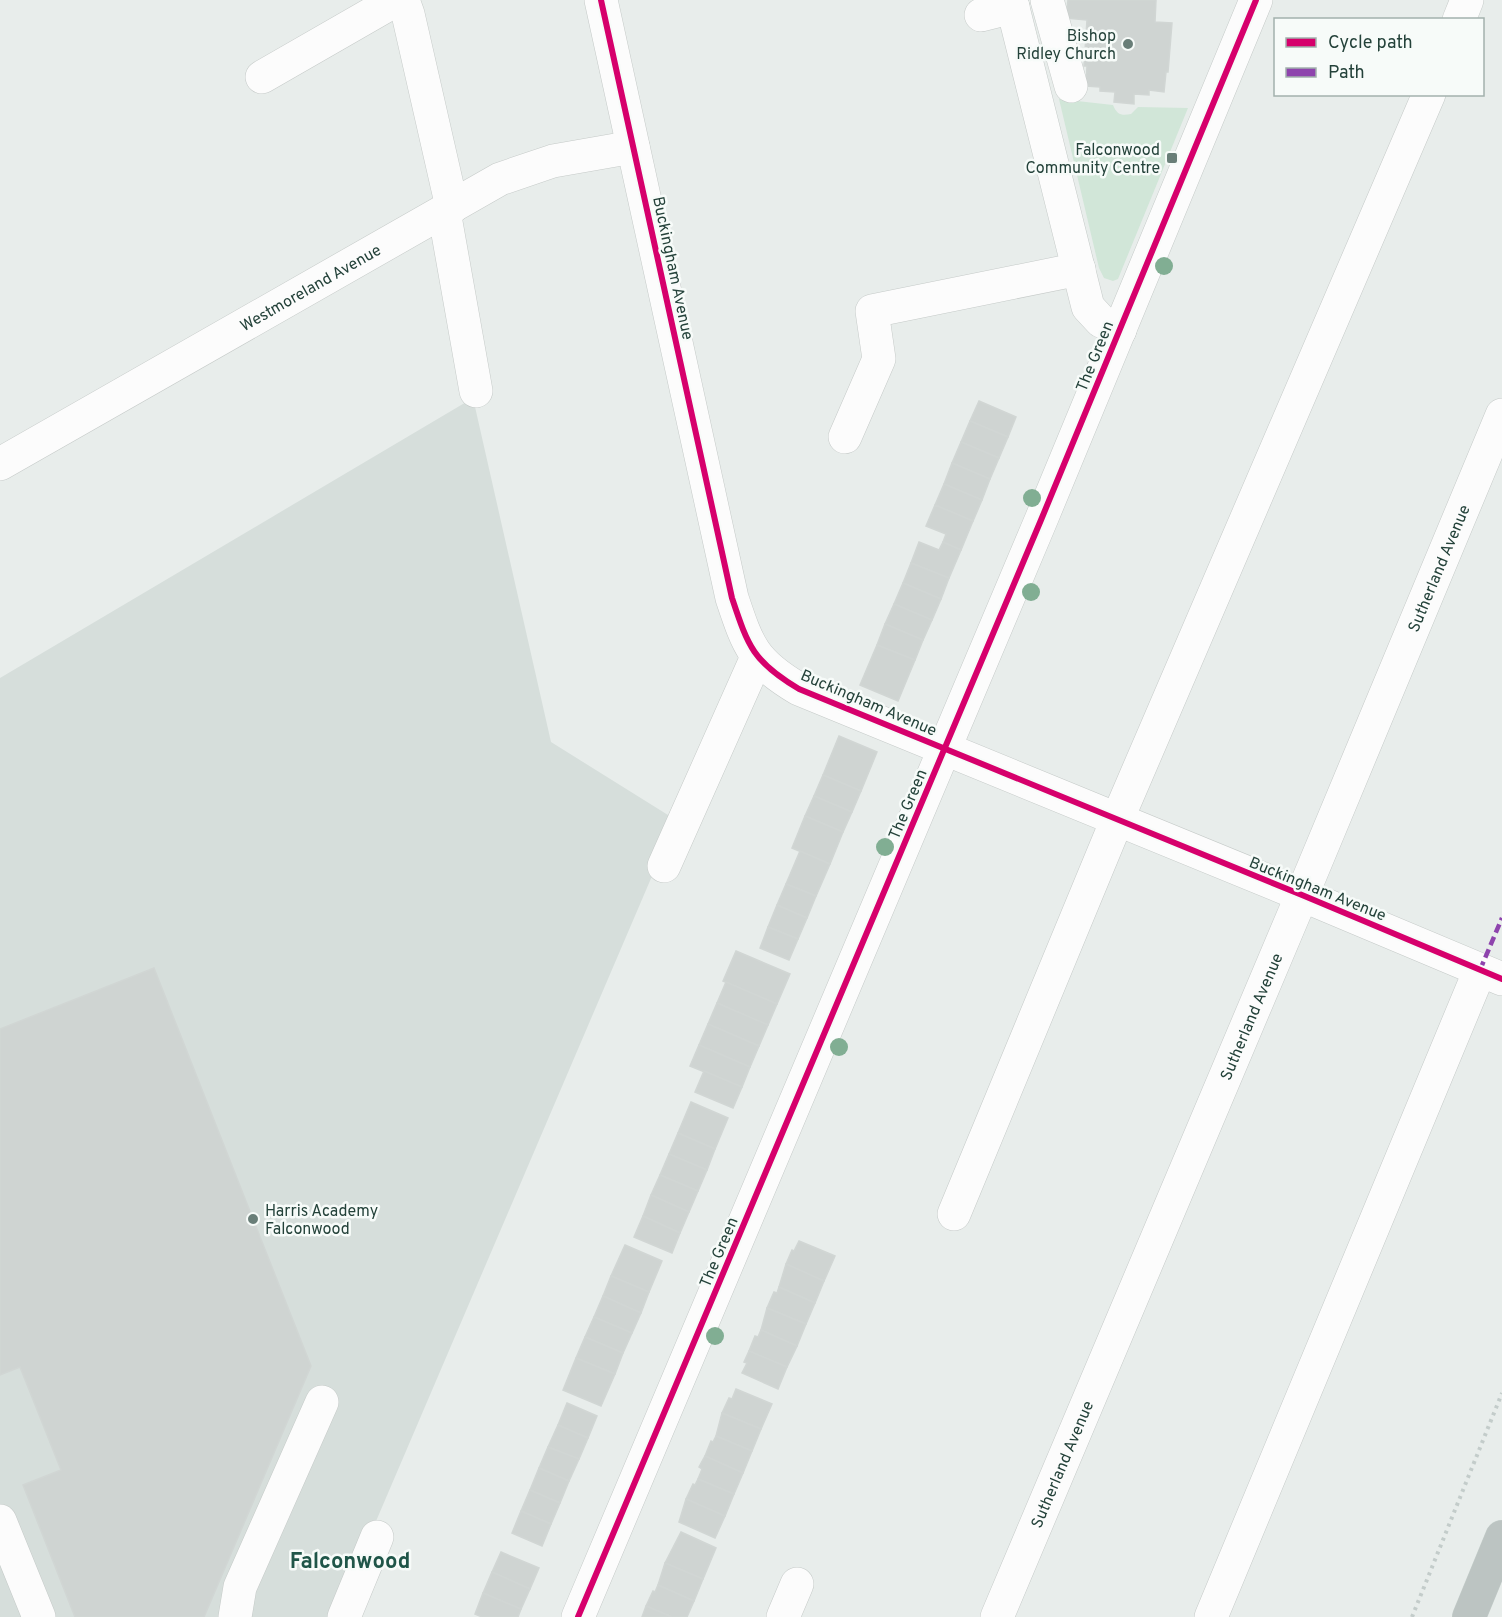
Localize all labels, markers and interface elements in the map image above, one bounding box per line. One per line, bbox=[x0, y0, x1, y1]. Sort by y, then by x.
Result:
legend bbox=[1274, 18, 1484, 96]
place label: Bishop Ridley Church bbox=[1016, 27, 1116, 65]
text: Cycle path bbox=[1328, 32, 1413, 55]
marker: Bishop Ridley Church bbox=[1121, 37, 1135, 51]
text: Path bbox=[1328, 62, 1365, 85]
place label: Falconwood Community Centre bbox=[1025, 141, 1160, 179]
marker: Falconwood Community Centre bbox=[1165, 151, 1179, 165]
street label: Buckingham Avenue bbox=[647, 195, 697, 342]
street label: Westmoreland Avenue bbox=[237, 241, 385, 337]
street label: The Green bbox=[1073, 318, 1119, 395]
street label: Sutherland Avenue bbox=[1405, 502, 1476, 636]
street label: Buckingham Avenue bbox=[797, 666, 939, 742]
street label: The Green bbox=[885, 767, 933, 843]
street label: Buckingham Avenue bbox=[1246, 853, 1389, 926]
street label: Sutherland Avenue bbox=[1217, 951, 1288, 1084]
place label: Harris Academy Falconwood bbox=[265, 1202, 378, 1240]
marker: Harris Academy Falconwood bbox=[246, 1212, 260, 1226]
street label: The Green bbox=[696, 1215, 744, 1291]
street label: Sutherland Avenue bbox=[1028, 1398, 1099, 1532]
district label: Falconwood bbox=[290, 1549, 410, 1576]

